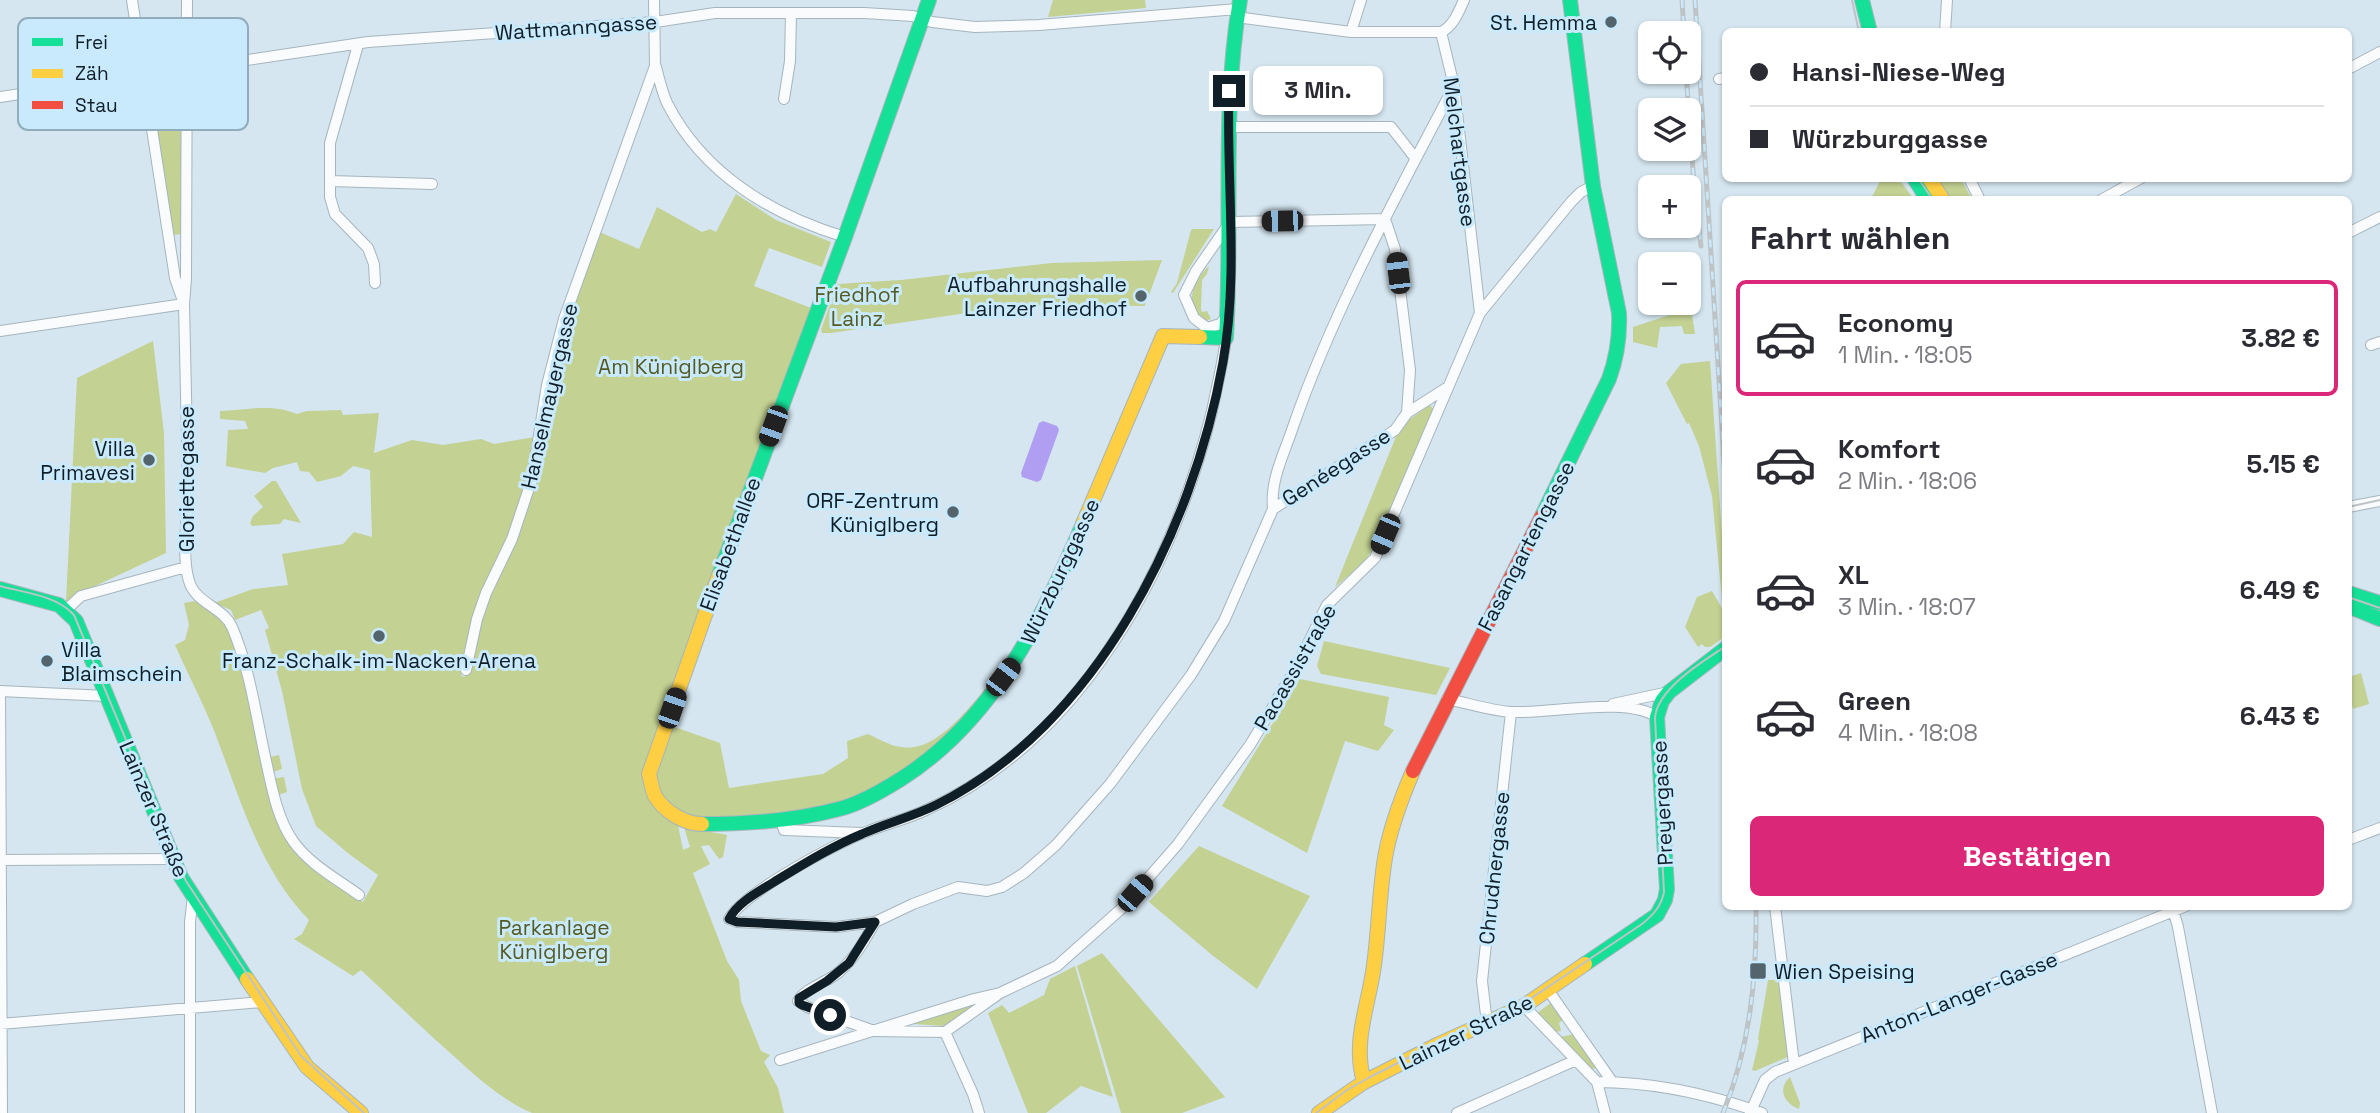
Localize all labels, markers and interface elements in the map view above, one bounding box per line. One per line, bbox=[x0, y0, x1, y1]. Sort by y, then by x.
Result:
street label: Wattmanngasse bbox=[494, 8, 658, 46]
place label: St. Hemma bbox=[1490, 9, 1597, 36]
marker: St. Hemma bbox=[1603, 14, 1619, 30]
legend bbox=[18, 18, 248, 130]
map controls bbox=[1638, 21, 1701, 315]
button: locate bbox=[1638, 21, 1701, 84]
text: Frei bbox=[75, 30, 108, 55]
text: Hansi-Niese-Weg bbox=[1792, 55, 2006, 89]
text: Zäh bbox=[75, 61, 109, 86]
callout: 3 Min. bbox=[1254, 66, 1383, 116]
route end bbox=[1213, 75, 1245, 107]
text: 3 Min. bbox=[1284, 75, 1352, 105]
street label: Melchartgasse bbox=[1437, 76, 1483, 228]
text: Stau bbox=[75, 93, 118, 118]
button: layers bbox=[1638, 98, 1701, 161]
text: Würzburggasse bbox=[1792, 122, 1988, 156]
button: + bbox=[1638, 175, 1701, 238]
car bbox=[1261, 210, 1304, 232]
text: Fahrt wählen bbox=[1750, 218, 1950, 258]
car bbox=[1386, 251, 1411, 295]
button: − bbox=[1638, 252, 1701, 315]
place label: Aufbahrungshalle Lainzer Friedhof bbox=[947, 271, 1127, 322]
park label: Friedhof Lainz bbox=[814, 281, 900, 332]
marker: Aufbahrungshalle Lainzer Friedhof bbox=[1133, 288, 1149, 304]
street label: Hanselmayergasse bbox=[514, 300, 584, 492]
text: Economy bbox=[1838, 306, 1954, 340]
icon: car bbox=[1754, 307, 1817, 370]
text: 3.82 € bbox=[2241, 321, 2320, 355]
text: 1 Min. · 18:05 bbox=[1838, 340, 1973, 370]
park label: Am Küniglberg bbox=[598, 353, 744, 380]
car bbox=[756, 403, 791, 449]
street label: Gloriettegasse bbox=[173, 406, 200, 552]
street label: Genéegasse bbox=[1277, 422, 1395, 512]
text: Komfort bbox=[1838, 432, 1941, 466]
icon: car bbox=[1754, 433, 1817, 496]
place label: Villa Primavesi bbox=[40, 435, 135, 486]
text: 5.15 € bbox=[2246, 447, 2320, 481]
marker: Villa Primavesi bbox=[141, 452, 157, 468]
street label: Fasangartengasse bbox=[1471, 456, 1581, 636]
text: 2 Min. · 18:06 bbox=[1838, 466, 1977, 496]
street label: Elisabethallee bbox=[693, 473, 767, 615]
place label: ORF-Zentrum Küniglberg bbox=[806, 487, 939, 538]
street label: Würzburggasse bbox=[1014, 494, 1106, 648]
marker: ORF-Zentrum Küniglberg bbox=[945, 504, 961, 520]
car bbox=[1368, 511, 1403, 557]
text: XL bbox=[1838, 558, 1869, 592]
icon: car bbox=[1754, 559, 1817, 622]
text: 6.49 € bbox=[2239, 573, 2320, 607]
text: 3 Min. · 18:07 bbox=[1838, 592, 1976, 622]
street label: Pacassistraße bbox=[1248, 599, 1342, 735]
marker: Franz-Schalk-im-Nacken-Arena bbox=[371, 628, 387, 644]
place label: Villa Blaimschein bbox=[61, 636, 182, 687]
place label: Franz-Schalk-im-Nacken-Arena bbox=[222, 647, 536, 674]
marker: Villa Blaimschein bbox=[39, 653, 55, 669]
car bbox=[982, 654, 1025, 700]
text: Green bbox=[1838, 684, 1911, 718]
car bbox=[656, 685, 689, 731]
icon: car bbox=[1754, 685, 1817, 748]
text: 6.43 € bbox=[2240, 699, 2320, 733]
text: 4 Min. · 18:08 bbox=[1838, 718, 1978, 748]
street label: Lainzer Straße bbox=[113, 737, 195, 881]
street label: Preyergasse bbox=[1645, 740, 1679, 866]
street label: Chrudnergasse bbox=[1473, 790, 1515, 946]
button: Bestätigen bbox=[1750, 816, 2324, 896]
car bbox=[1114, 870, 1157, 916]
park label: Parkanlage Küniglberg bbox=[498, 914, 610, 965]
street label: Anton-Langer-Gasse bbox=[1856, 945, 2062, 1049]
place label: Wien Speising bbox=[1774, 958, 1915, 985]
marker: Wien Speising bbox=[1748, 961, 1768, 981]
street label: Lainzer Straße bbox=[1395, 988, 1537, 1076]
route start bbox=[814, 999, 846, 1031]

